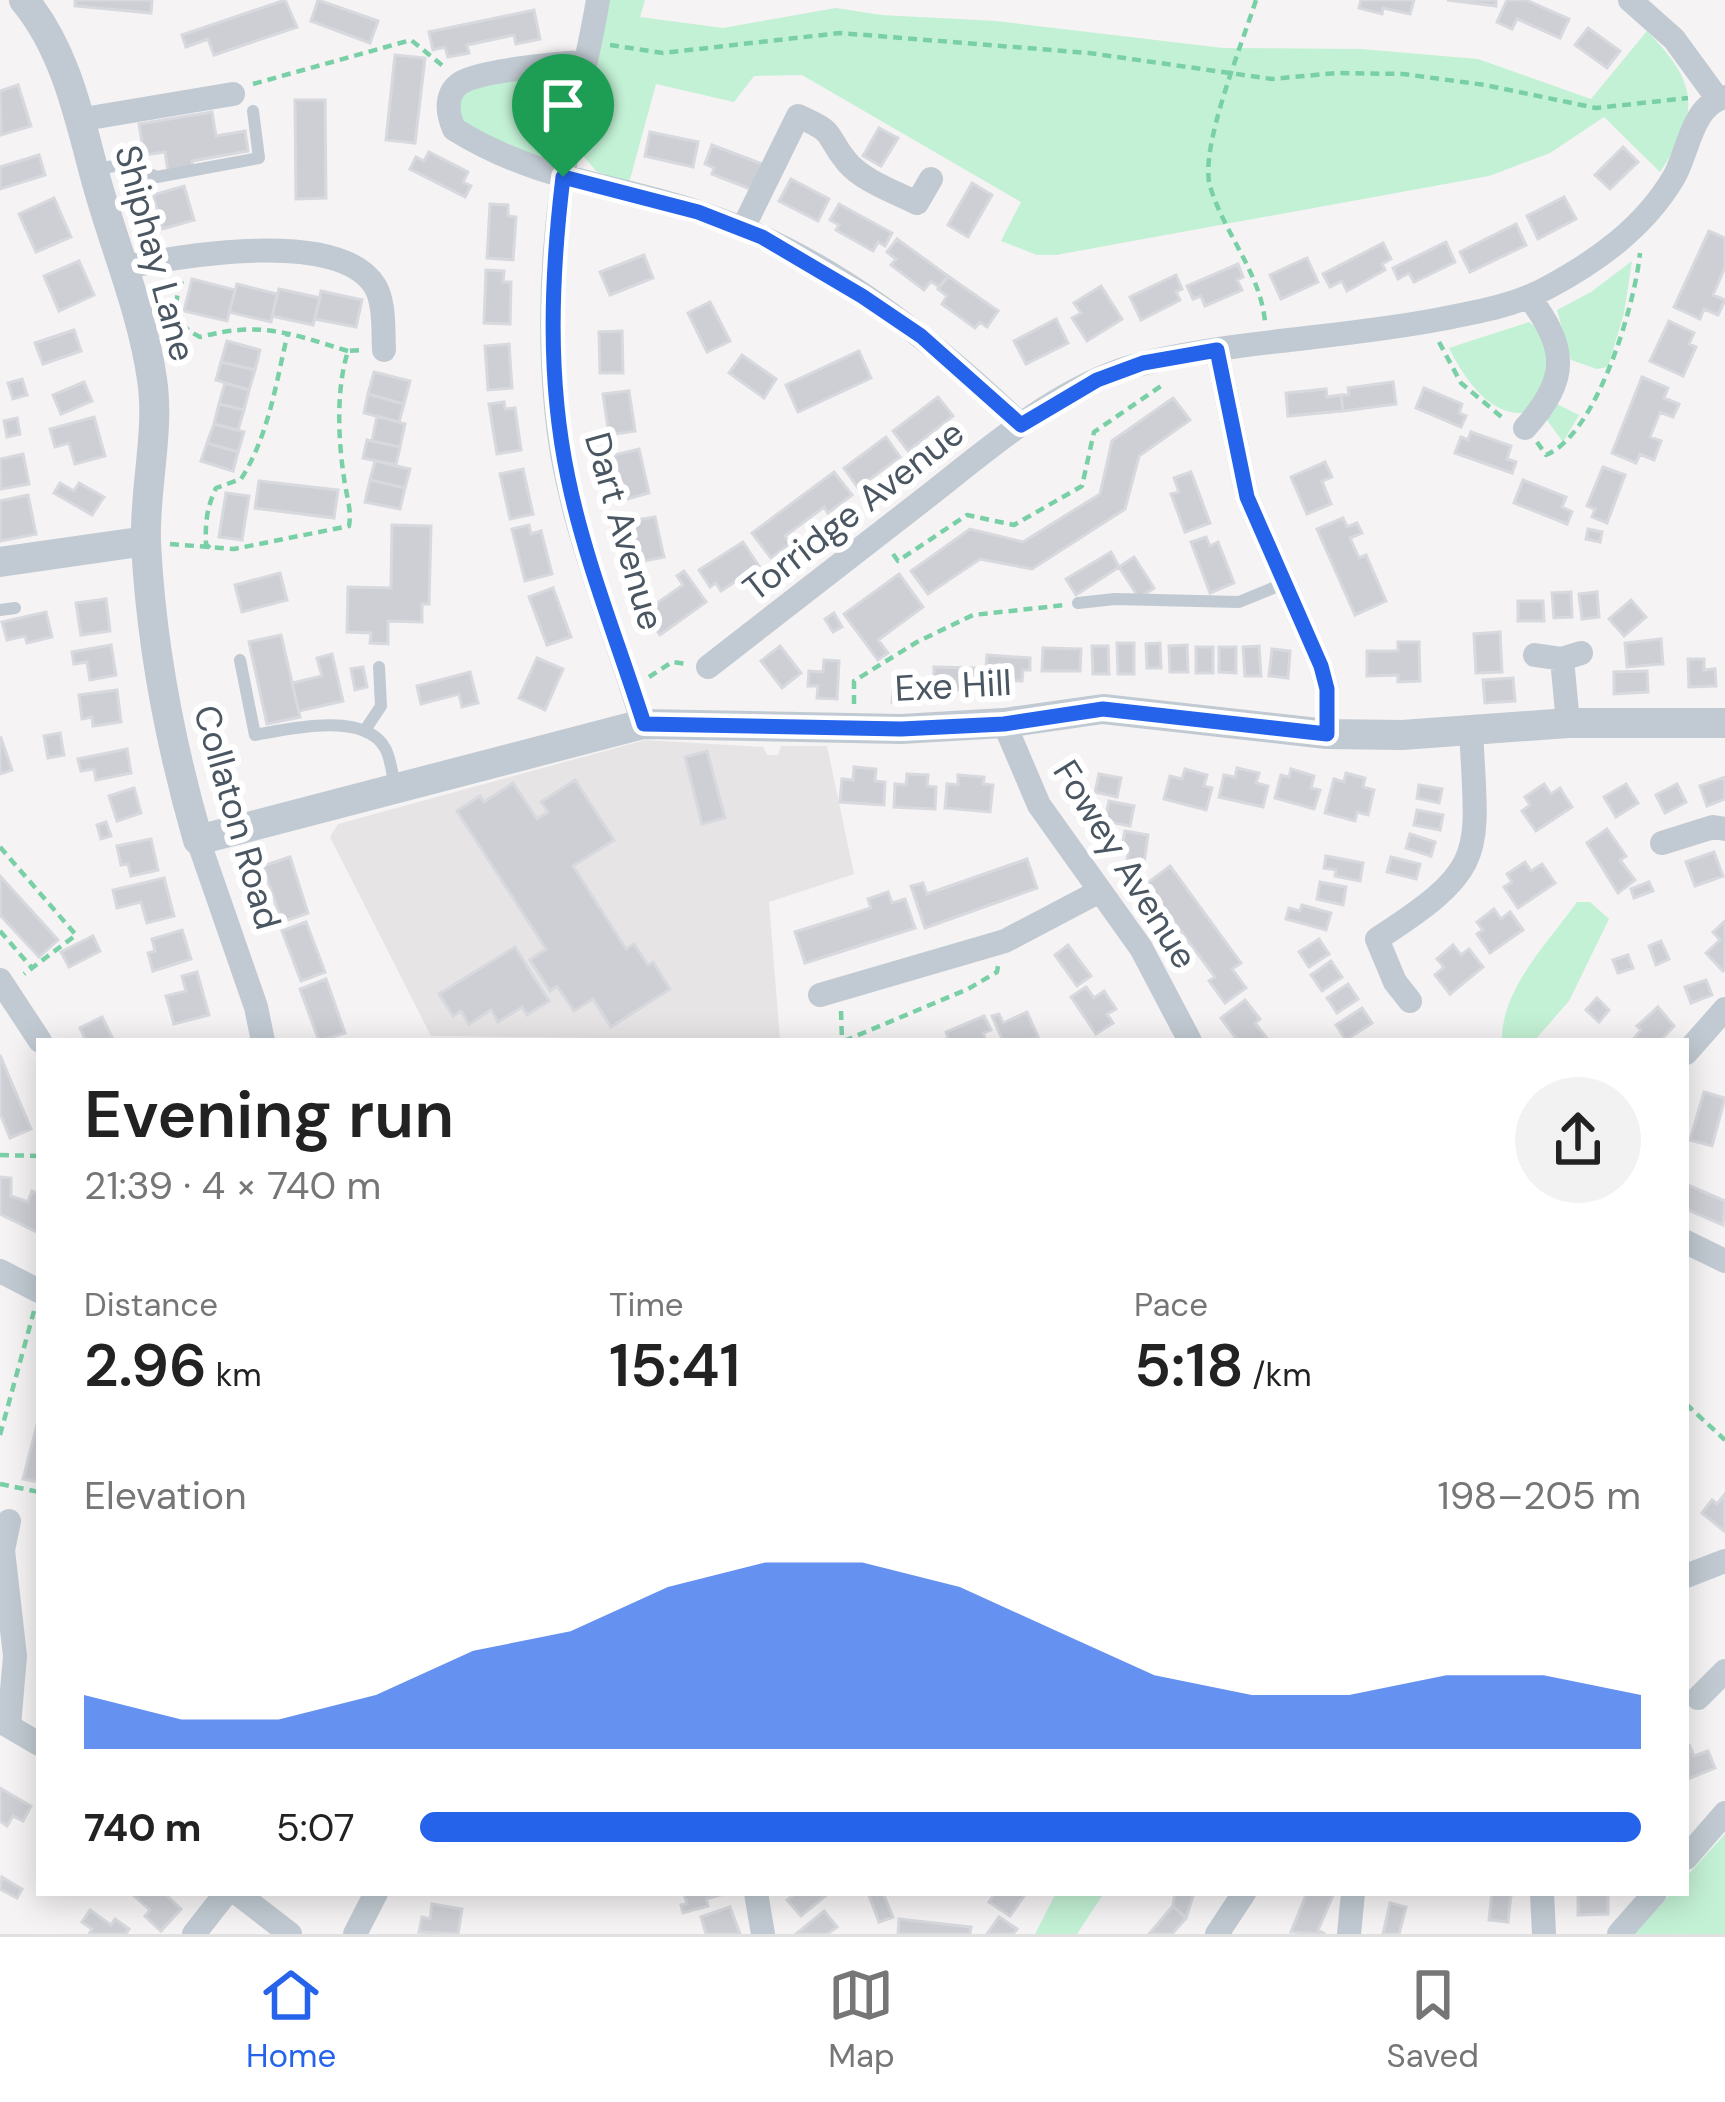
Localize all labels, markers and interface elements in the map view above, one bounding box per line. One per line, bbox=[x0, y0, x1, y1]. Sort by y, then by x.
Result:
pin bbox=[512, 54, 614, 177]
icon: arrive bbox=[530, 72, 596, 138]
street label: Shiphay Lane bbox=[104, 140, 207, 366]
street label: Torridge Avenue bbox=[733, 409, 973, 611]
street label: Dart Avenue bbox=[574, 427, 675, 636]
street label: Exe Hill bbox=[894, 659, 1013, 712]
street label: Collaton Road bbox=[183, 699, 292, 935]
street label: Fowey Avenue bbox=[1043, 751, 1208, 977]
text: Evening run bbox=[84, 1072, 454, 1157]
button: share bbox=[1515, 1077, 1641, 1203]
text: 21:39 · 4 × 740 m bbox=[84, 1160, 381, 1211]
text: Distance bbox=[84, 1283, 218, 1326]
text: Time bbox=[609, 1283, 684, 1326]
text: Pace bbox=[1134, 1283, 1208, 1326]
text: 2.96 bbox=[84, 1326, 207, 1405]
text: 15:41 bbox=[609, 1326, 740, 1405]
text: 5:18 bbox=[1134, 1326, 1244, 1405]
text: km bbox=[207, 1353, 262, 1396]
text: /km bbox=[1244, 1353, 1312, 1396]
text: Elevation bbox=[84, 1470, 247, 1521]
text: 198–205 m bbox=[1438, 1470, 1641, 1521]
text: 740 m bbox=[84, 1802, 202, 1853]
text: 5:07 bbox=[276, 1802, 355, 1853]
tab: Home bbox=[246, 1962, 336, 2077]
tab: Map bbox=[828, 1962, 895, 2077]
tab: Saved bbox=[1387, 1962, 1479, 2077]

